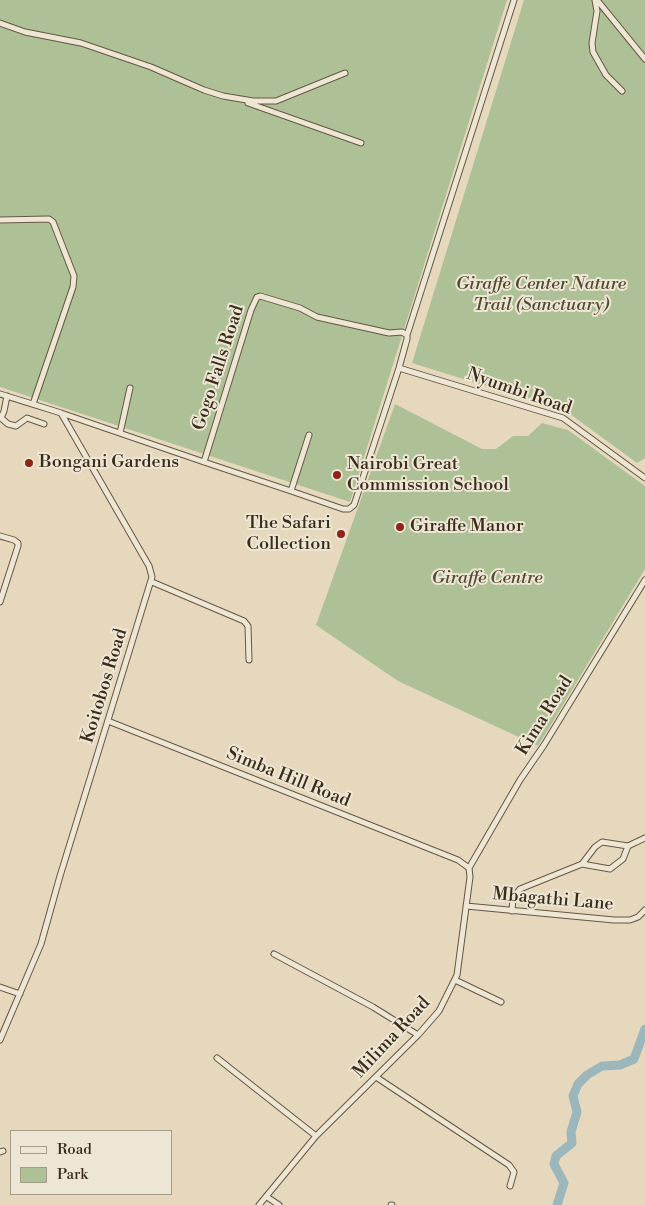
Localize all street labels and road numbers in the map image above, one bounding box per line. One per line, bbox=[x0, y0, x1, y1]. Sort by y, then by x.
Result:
street label: Gogo Falls Road bbox=[189, 303, 249, 433]
street label: Nyumbi Road bbox=[464, 364, 574, 420]
street label: Koitobos Road bbox=[77, 626, 133, 746]
street label: Kima Road bbox=[512, 672, 578, 760]
street label: Simba Hill Road bbox=[223, 743, 353, 813]
street label: Mbagathi Lane bbox=[492, 884, 614, 916]
street label: Milima Road bbox=[349, 993, 435, 1083]

